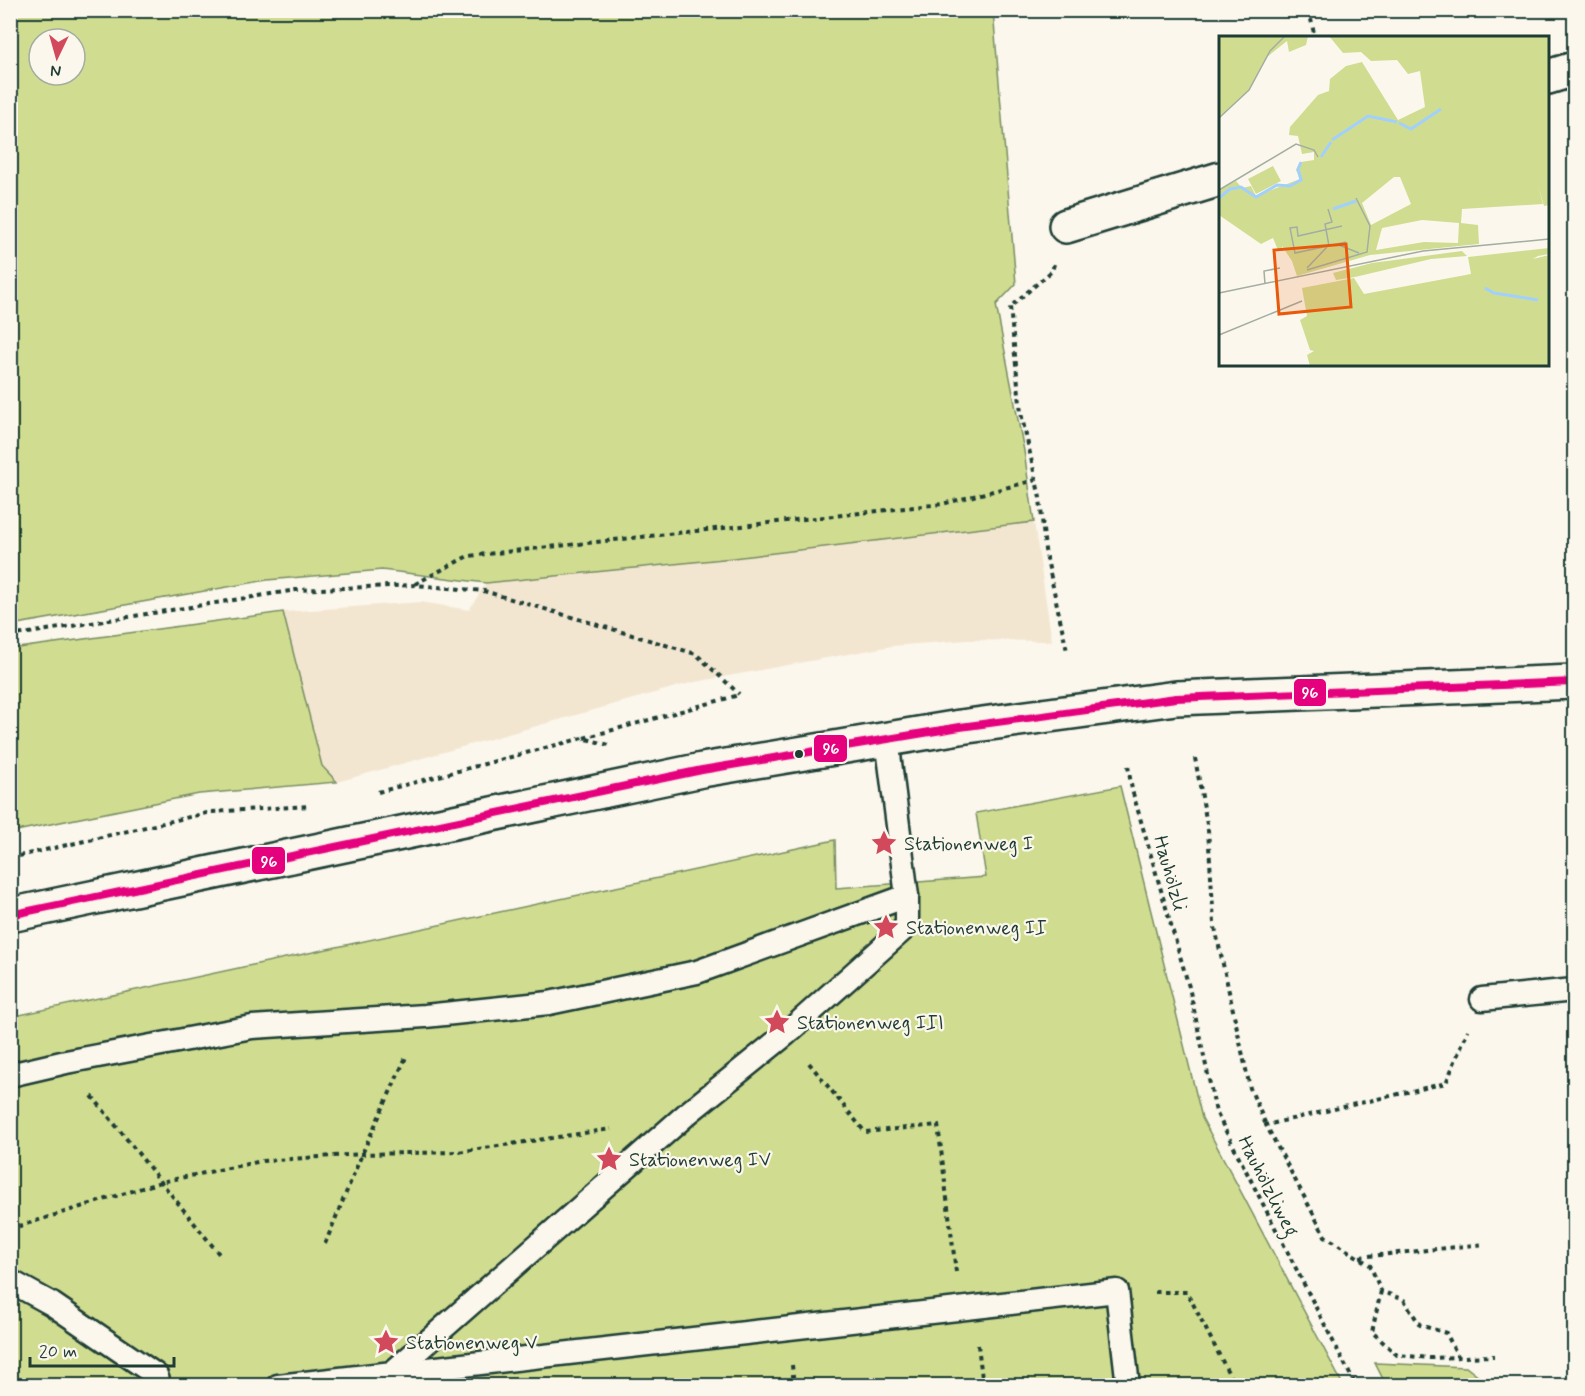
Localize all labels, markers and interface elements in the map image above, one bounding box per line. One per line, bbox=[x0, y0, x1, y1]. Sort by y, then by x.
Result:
north arrow bbox=[27, 27, 87, 87]
inset map bbox=[1219, 36, 1549, 366]
text: N bbox=[50, 60, 62, 81]
line badge: 96 bbox=[1293, 678, 1327, 707]
text: 96 bbox=[1302, 683, 1318, 704]
line badge: 96 bbox=[813, 734, 848, 763]
text: 96 bbox=[823, 739, 839, 760]
unlabelled marker bbox=[793, 748, 805, 760]
place icon: Stationenweg I bbox=[869, 828, 899, 858]
place label: Stationenweg I bbox=[904, 831, 1033, 858]
street label: Hauhölzli bbox=[1146, 833, 1193, 914]
line badge: 96 bbox=[251, 846, 286, 875]
text: 96 bbox=[261, 852, 277, 873]
place icon: Stationenweg II bbox=[871, 912, 901, 942]
place label: Stationenweg II bbox=[906, 915, 1047, 942]
place icon: Stationenweg III bbox=[762, 1007, 792, 1037]
place label: Stationenweg III bbox=[797, 1010, 944, 1037]
street label: Hauhölzliweg bbox=[1229, 1131, 1305, 1243]
place icon: Stationenweg IV bbox=[594, 1144, 624, 1174]
place label: Stationenweg IV bbox=[629, 1147, 771, 1174]
place icon: Stationenweg V bbox=[371, 1327, 401, 1357]
scale bar bbox=[30, 1330, 174, 1368]
place label: Stationenweg V bbox=[406, 1330, 538, 1357]
text: 20 m bbox=[39, 1340, 77, 1364]

